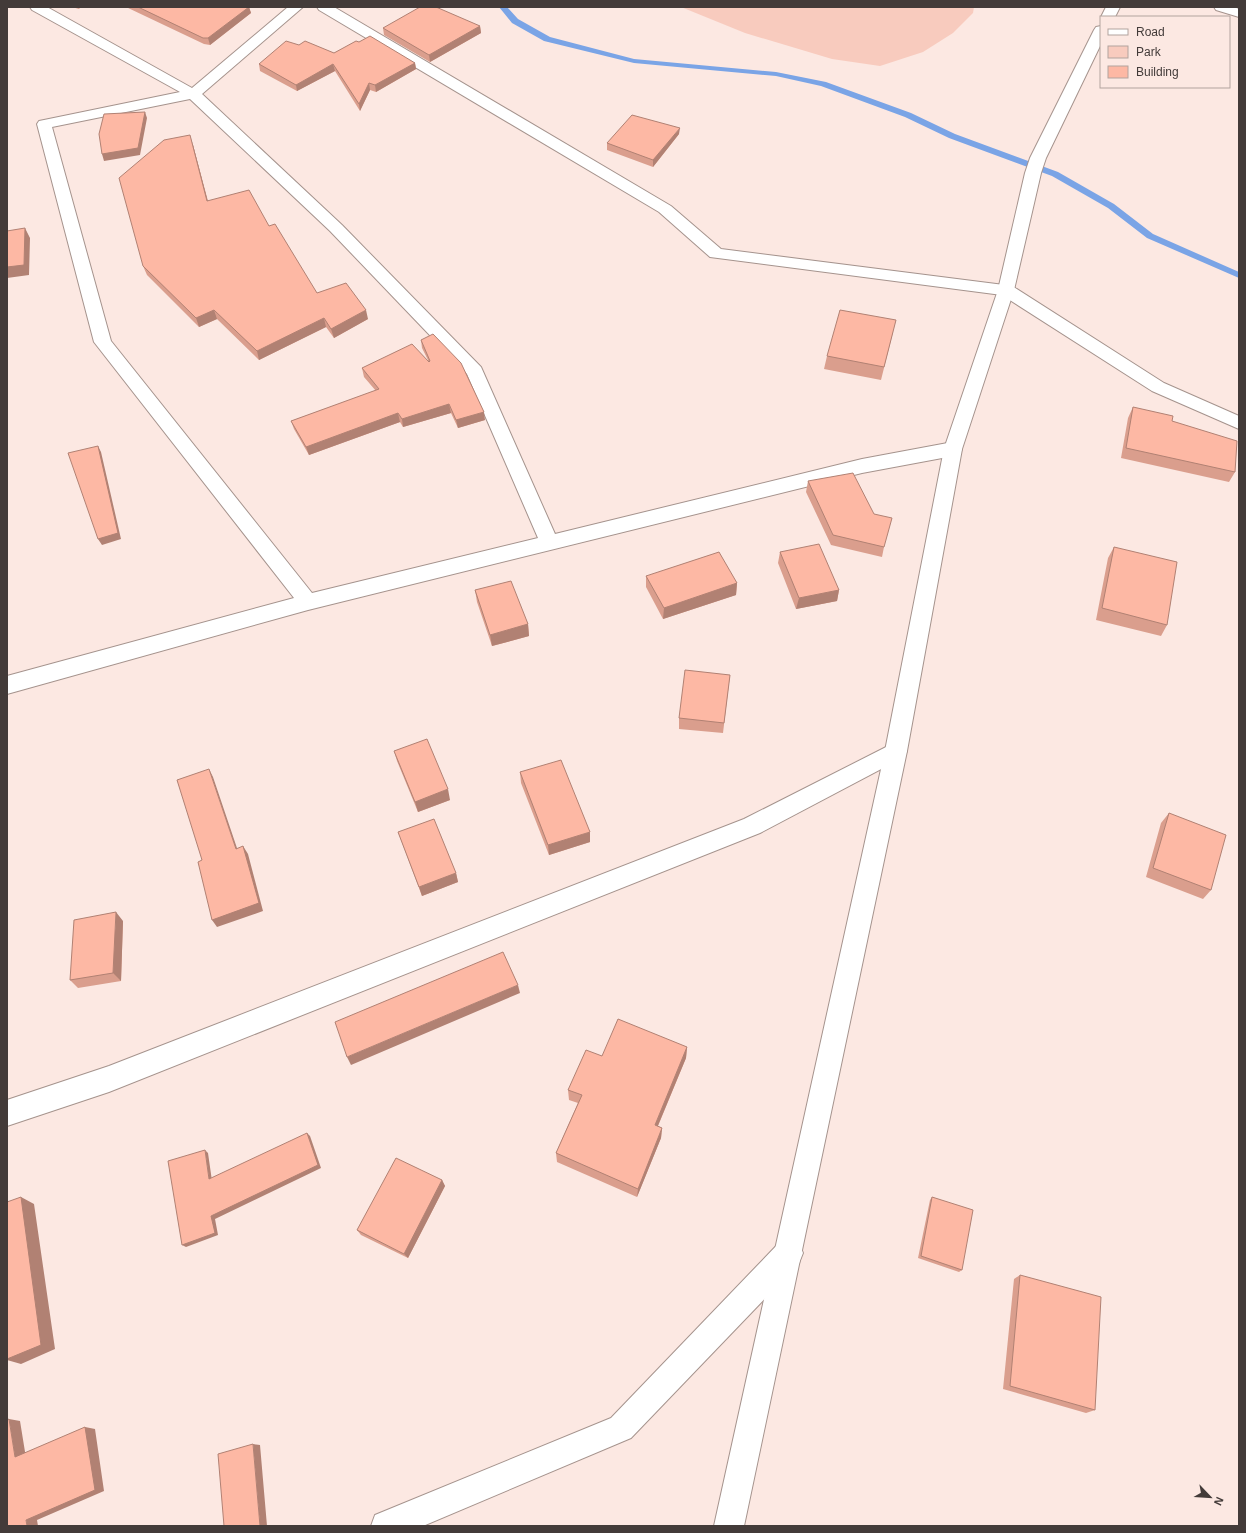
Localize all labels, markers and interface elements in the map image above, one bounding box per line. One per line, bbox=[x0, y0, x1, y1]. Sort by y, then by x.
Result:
legend bbox=[1100, 16, 1230, 88]
text: Road bbox=[1136, 25, 1165, 39]
text: Park bbox=[1136, 45, 1162, 59]
text: Building bbox=[1136, 65, 1179, 79]
north arrow bbox=[1190, 1477, 1230, 1517]
text: N bbox=[1212, 1495, 1226, 1507]

